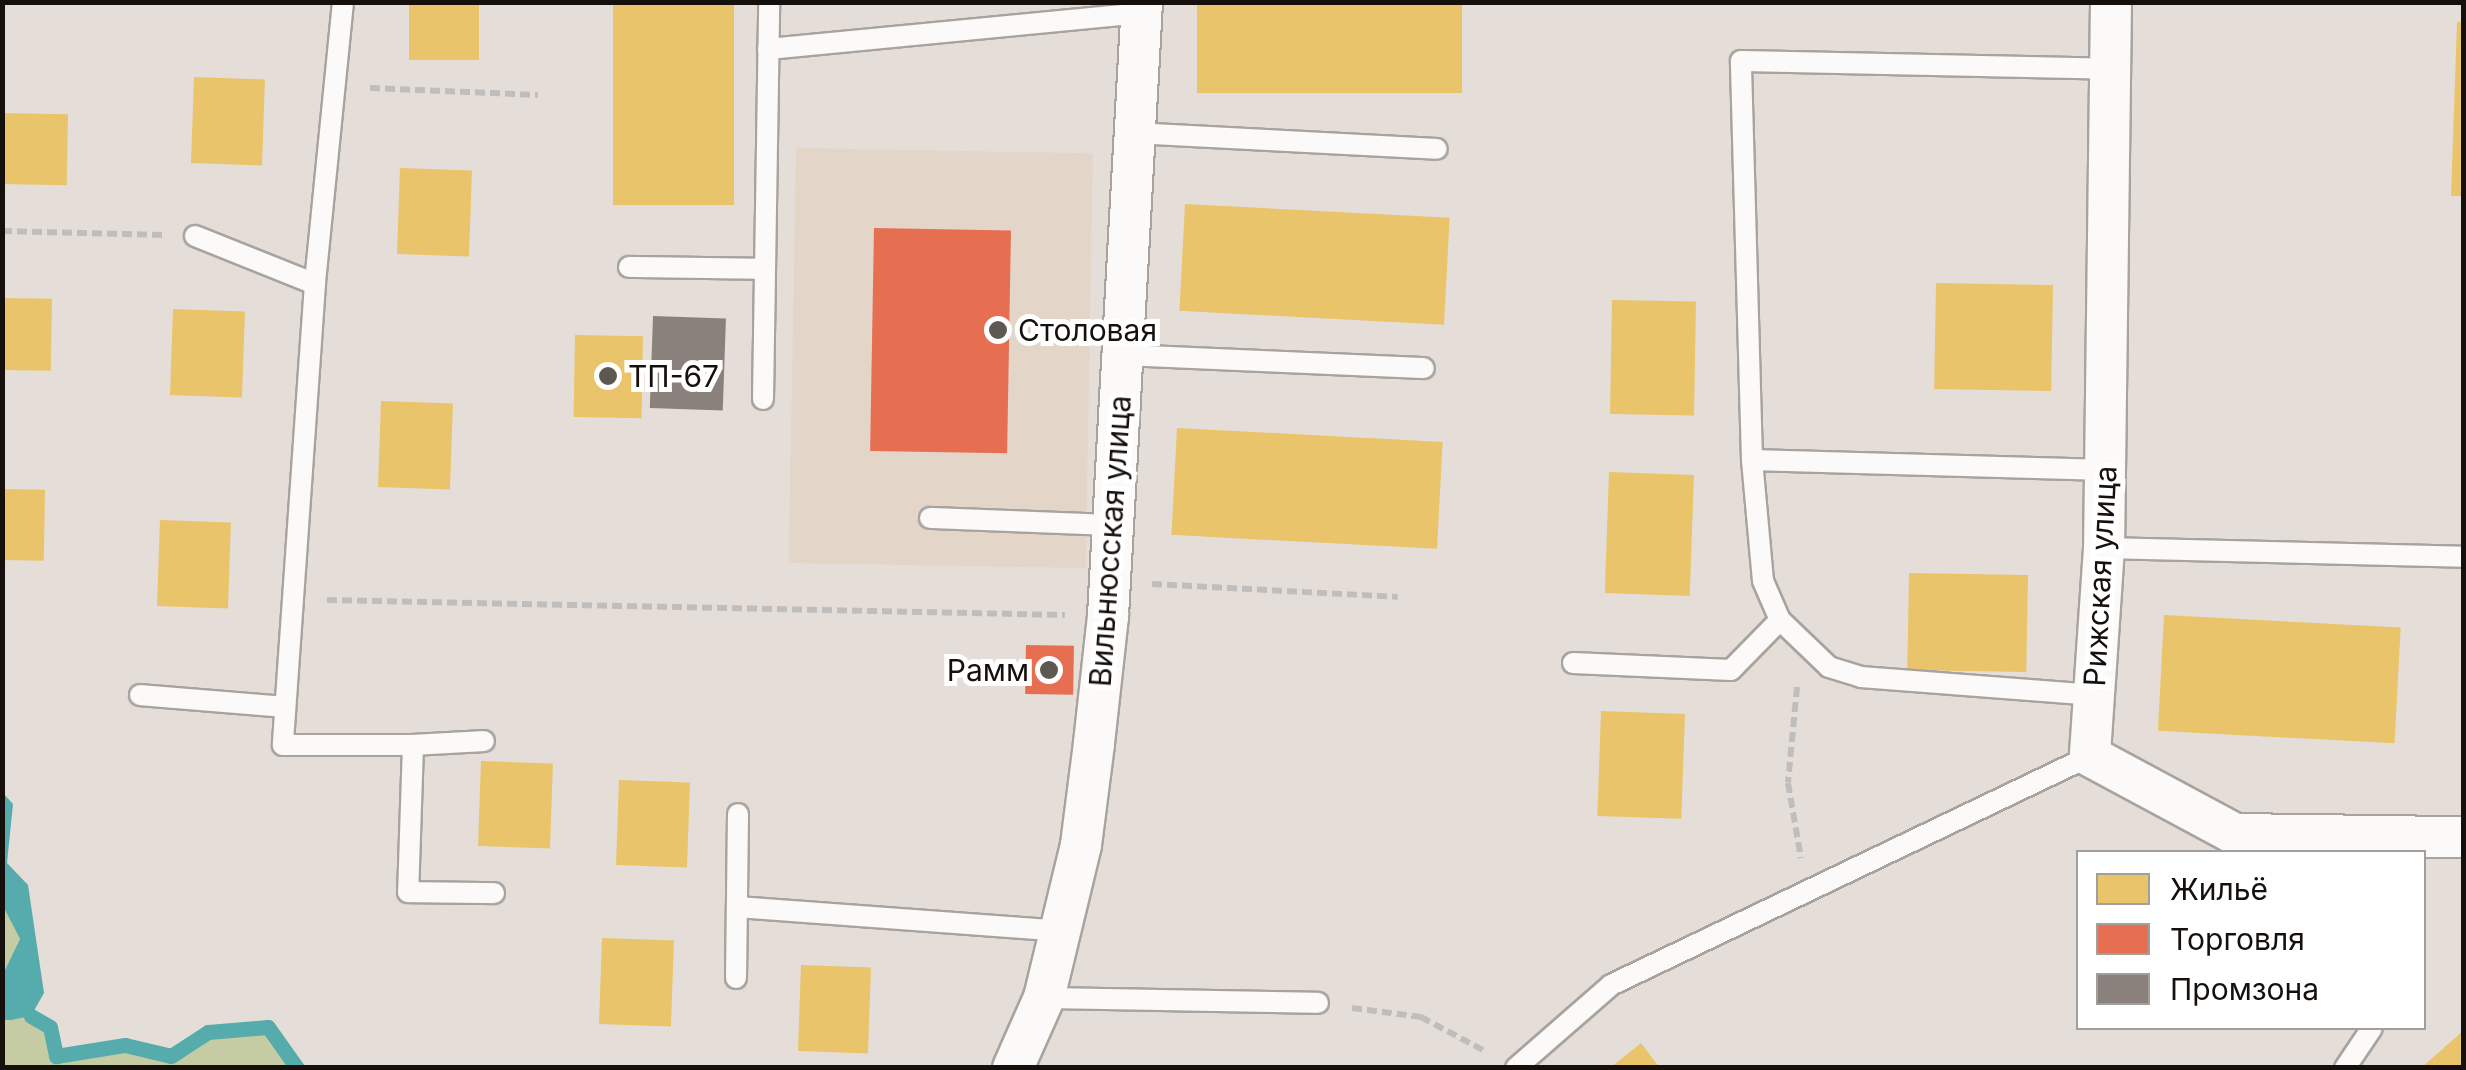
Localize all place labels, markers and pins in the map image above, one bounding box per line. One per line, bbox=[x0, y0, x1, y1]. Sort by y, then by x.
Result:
place label: Столовая bbox=[1018, 312, 1157, 348]
marker: Столовая bbox=[987, 319, 1009, 341]
place label: ТП-67 bbox=[628, 358, 719, 394]
marker: ТП-67 bbox=[597, 365, 619, 387]
place label: Рамм bbox=[947, 652, 1029, 688]
marker: Рамм bbox=[1038, 659, 1060, 681]

